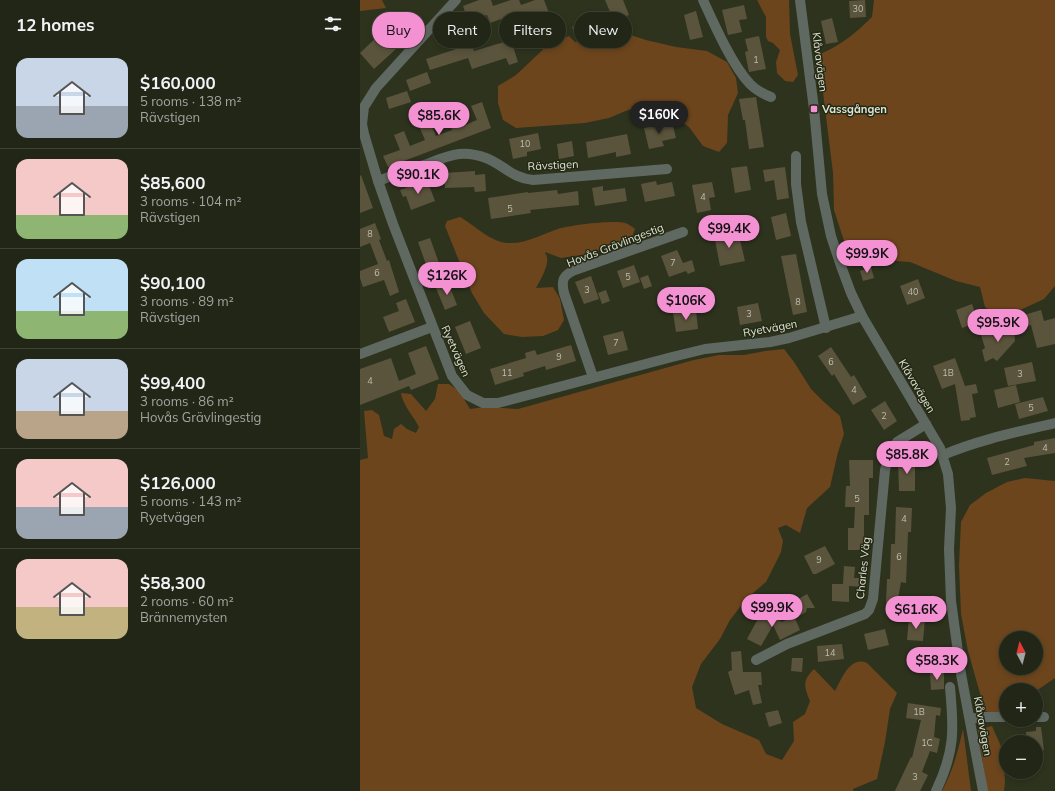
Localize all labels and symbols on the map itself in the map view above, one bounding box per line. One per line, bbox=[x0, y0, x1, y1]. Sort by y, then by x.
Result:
house number: 30 bbox=[853, 3, 863, 14]
street label: Klåvavägen bbox=[809, 31, 831, 93]
house number: 1 bbox=[753, 54, 759, 65]
pin: $160K bbox=[631, 101, 687, 135]
pin: $85.6K bbox=[406, 102, 472, 136]
place label: Vassgången bbox=[821, 102, 887, 116]
marker: Vassgången bbox=[809, 104, 819, 114]
house number: 10 bbox=[520, 138, 530, 149]
street label: Rävstigen bbox=[527, 157, 579, 173]
pin: $90.1K bbox=[385, 161, 451, 195]
house number: 4 bbox=[700, 191, 706, 202]
house number: 5 bbox=[507, 203, 513, 214]
pin: $99.4K bbox=[696, 215, 762, 249]
street label: Hovås Grävlingestig bbox=[565, 220, 665, 270]
house number: 8 bbox=[367, 228, 373, 239]
pin: $99.9K bbox=[834, 240, 900, 274]
house number: 7 bbox=[670, 257, 676, 268]
pin: $126K bbox=[419, 262, 475, 296]
house number: 6 bbox=[374, 267, 380, 278]
house number: 5 bbox=[625, 271, 631, 282]
house number: 3 bbox=[584, 284, 590, 295]
house number: 40 bbox=[908, 286, 918, 297]
pin: $106K bbox=[658, 287, 714, 321]
house number: 8 bbox=[795, 296, 801, 307]
house number: 3 bbox=[746, 308, 752, 319]
pin: $95.9K bbox=[965, 309, 1031, 343]
street label: Ryetvägen bbox=[742, 316, 798, 340]
street label: Ryetvägen bbox=[438, 323, 474, 379]
house number: 7 bbox=[613, 337, 619, 348]
house number: 9 bbox=[556, 351, 562, 362]
house number: 6 bbox=[828, 356, 834, 367]
street label: Klåvavägen bbox=[896, 357, 938, 415]
house number: 11 bbox=[502, 367, 512, 378]
house number: 1B bbox=[942, 367, 954, 378]
house number: 3 bbox=[1017, 368, 1023, 379]
house number: 4 bbox=[367, 375, 373, 386]
house number: 4 bbox=[851, 384, 857, 395]
house number: 5 bbox=[1028, 402, 1034, 413]
house number: 2 bbox=[881, 410, 887, 421]
pin: $85.8K bbox=[874, 441, 940, 475]
house number: 4 bbox=[1042, 442, 1048, 453]
house number: 2 bbox=[1004, 456, 1010, 467]
house number: 5 bbox=[854, 493, 860, 504]
house number: 4 bbox=[901, 513, 907, 524]
street label: Charles Väg bbox=[853, 536, 873, 600]
house number: 6 bbox=[896, 551, 902, 562]
house number: 9 bbox=[816, 554, 822, 565]
pin: $99.9K bbox=[739, 594, 805, 628]
pin: $61.6K bbox=[883, 596, 949, 630]
north arrow bbox=[999, 631, 1043, 675]
house number: 14 bbox=[825, 647, 836, 658]
pin: $58.3K bbox=[904, 647, 970, 681]
street label: Klåvavägen bbox=[971, 695, 995, 757]
house number: 1B bbox=[913, 706, 925, 717]
house number: 1C bbox=[921, 737, 933, 748]
house number: 3 bbox=[912, 771, 918, 782]

